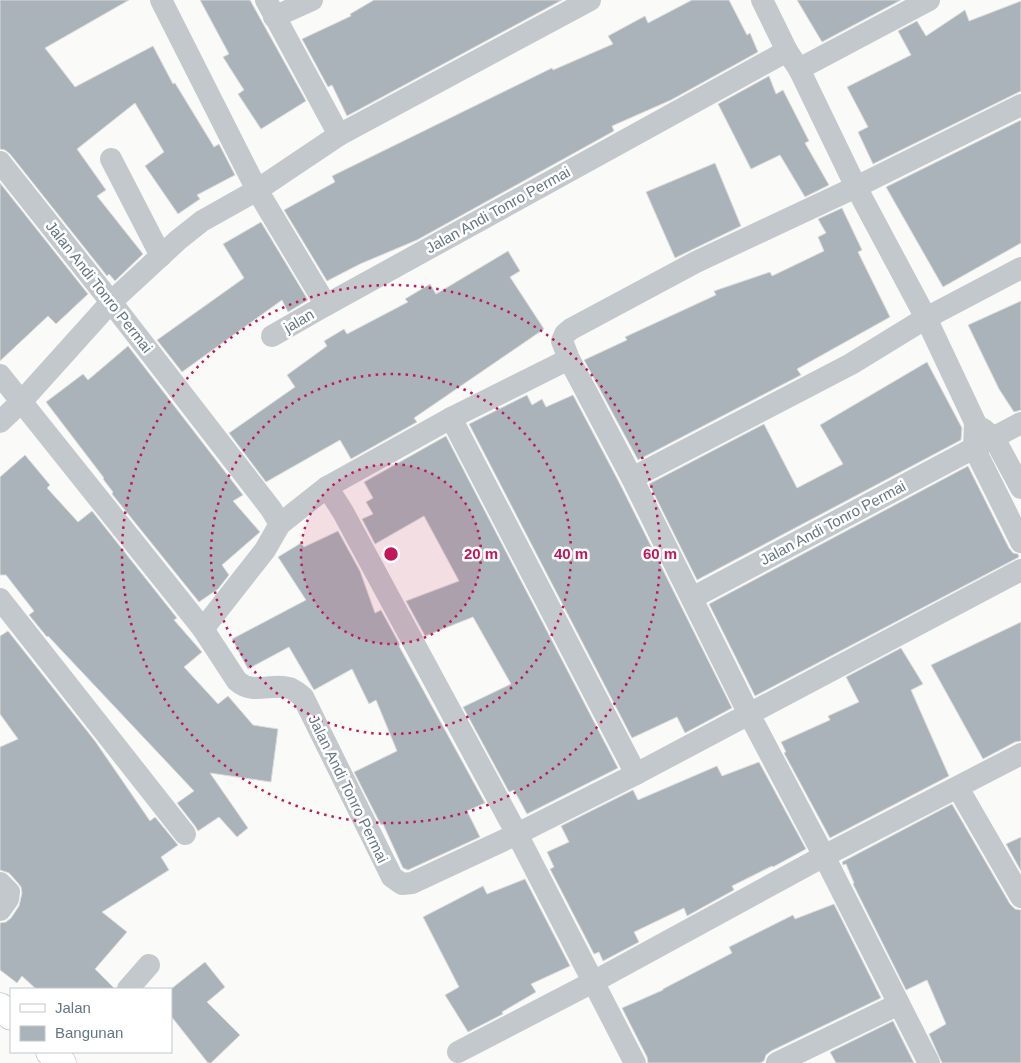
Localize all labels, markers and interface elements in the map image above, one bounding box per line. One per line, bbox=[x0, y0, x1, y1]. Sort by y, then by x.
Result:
street label: Jalan Andi Tonro Permai bbox=[423, 163, 573, 256]
street label: Jalan Andi Tonro Permai bbox=[43, 218, 156, 356]
street label: jalan bbox=[280, 305, 317, 336]
street label: Jalan Andi Tonro Permai bbox=[757, 477, 908, 568]
centre of rings bbox=[382, 545, 400, 563]
text: 20 m bbox=[464, 545, 498, 562]
text: 40 m bbox=[554, 545, 588, 562]
text: 60 m bbox=[643, 545, 677, 562]
street label: Jalan Andi Tonro Permai bbox=[305, 712, 392, 865]
legend bbox=[10, 988, 172, 1053]
text: Jalan bbox=[55, 999, 91, 1016]
text: Bangunan bbox=[55, 1024, 123, 1041]

